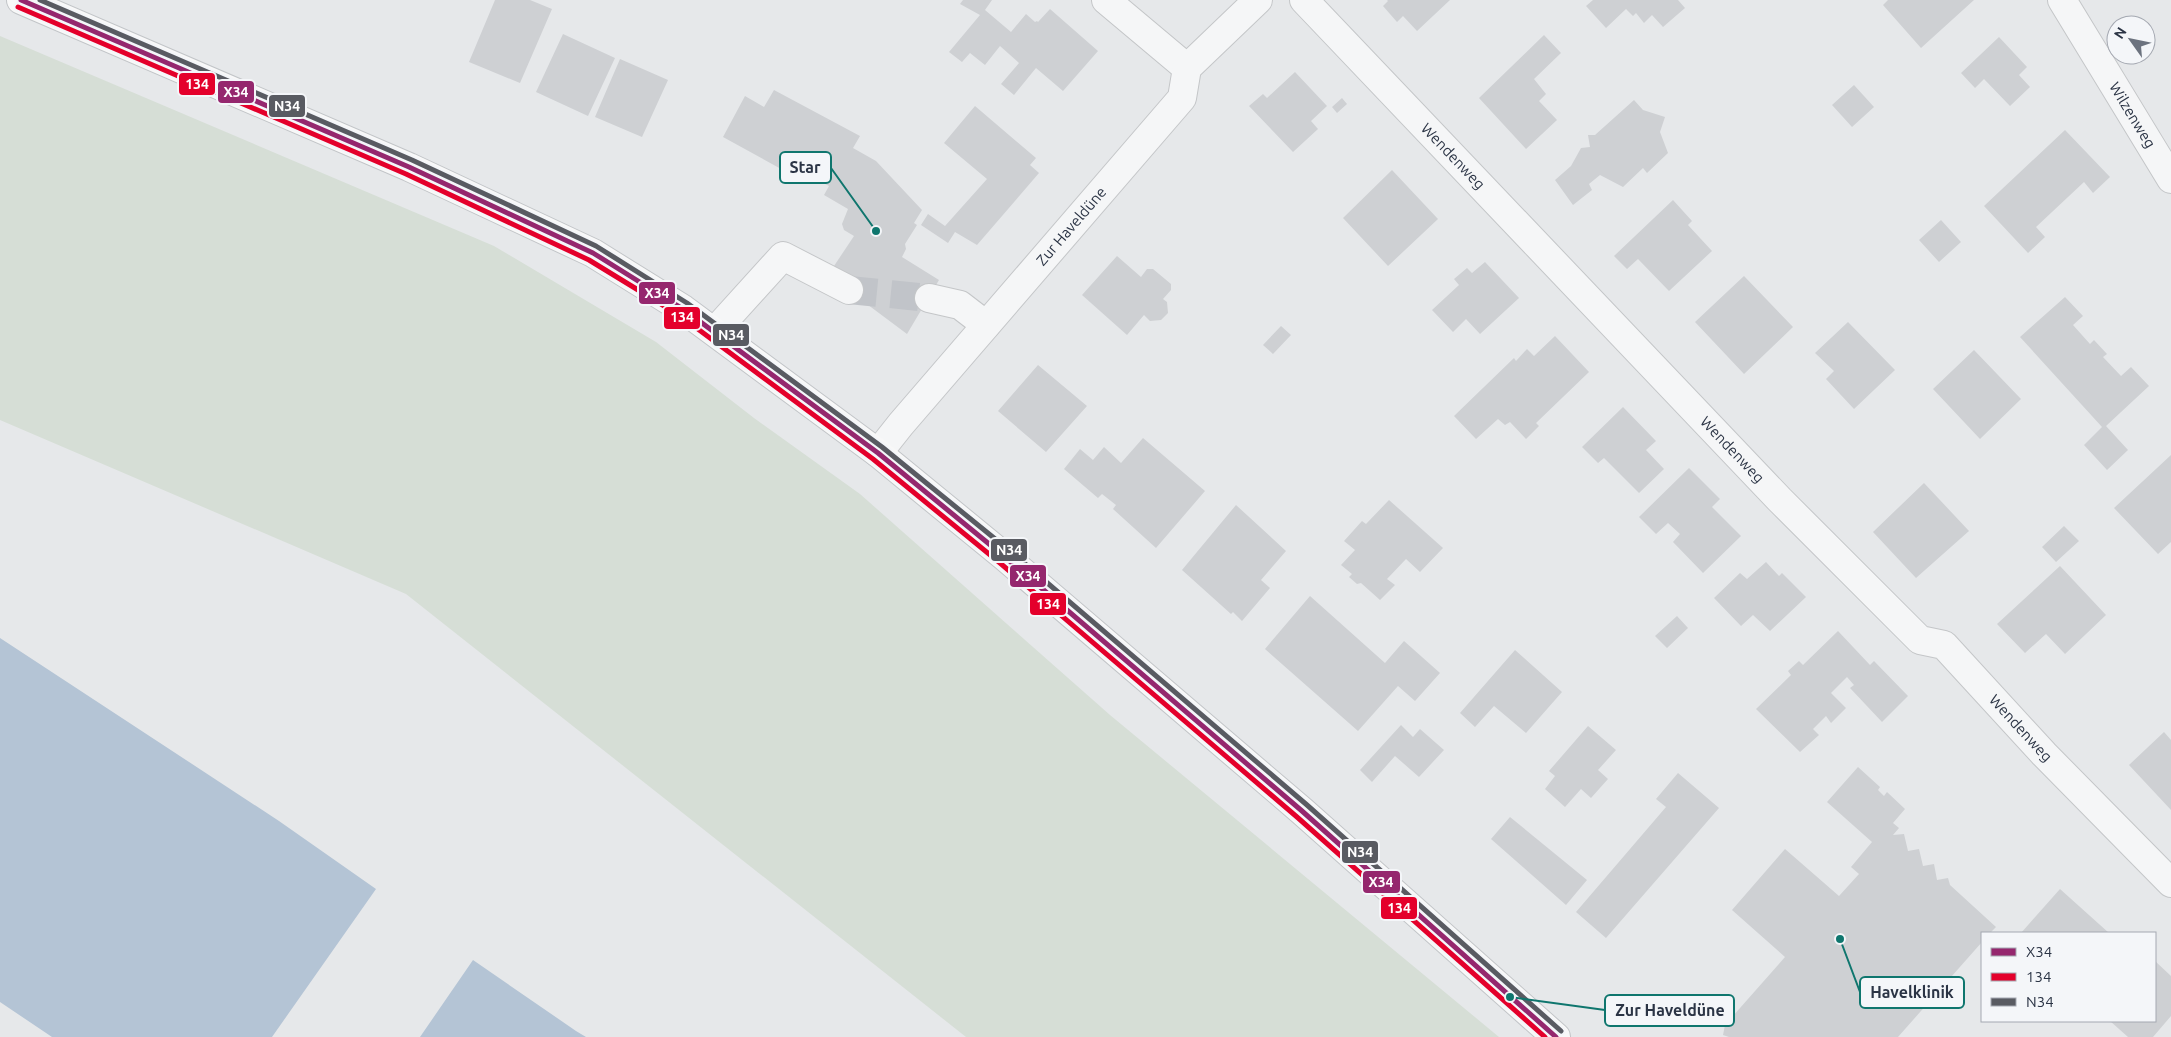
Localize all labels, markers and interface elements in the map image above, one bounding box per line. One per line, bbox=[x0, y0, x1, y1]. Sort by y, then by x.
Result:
north arrow bbox=[2106, 15, 2156, 65]
text: N bbox=[2111, 24, 2130, 42]
line badge: 134 bbox=[178, 72, 216, 96]
text: 134 bbox=[185, 76, 209, 92]
street label: Wilzenweg bbox=[2106, 79, 2159, 151]
line badge: X34 bbox=[217, 80, 255, 104]
text: X34 bbox=[223, 84, 249, 100]
line badge: N34 bbox=[268, 94, 306, 118]
text: N34 bbox=[274, 98, 300, 114]
street label: Wendenweg bbox=[1418, 120, 1489, 193]
callout: Star bbox=[780, 152, 831, 183]
text: Star bbox=[789, 158, 821, 176]
street label: Zur Haveldüne bbox=[1033, 183, 1109, 269]
line badge: X34 bbox=[638, 281, 676, 305]
text: X34 bbox=[644, 285, 670, 301]
line badge: 134 bbox=[663, 306, 701, 330]
text: 134 bbox=[670, 309, 694, 325]
line badge: N34 bbox=[712, 323, 750, 347]
text: N34 bbox=[718, 327, 744, 343]
street label: Wendenweg bbox=[1697, 413, 1768, 486]
line badge: N34 bbox=[990, 538, 1028, 562]
text: N34 bbox=[996, 542, 1022, 558]
line badge: X34 bbox=[1009, 564, 1047, 588]
text: X34 bbox=[1015, 568, 1041, 584]
line badge: 134 bbox=[1029, 592, 1067, 616]
text: 134 bbox=[1036, 596, 1060, 612]
street label: Wendenweg bbox=[1986, 691, 2056, 765]
line badge: N34 bbox=[1341, 840, 1379, 864]
text: N34 bbox=[1347, 844, 1373, 860]
line badge: X34 bbox=[1362, 870, 1401, 894]
text: X34 bbox=[1368, 874, 1394, 890]
line badge: 134 bbox=[1380, 896, 1418, 920]
text: 134 bbox=[1387, 900, 1411, 916]
legend bbox=[1981, 932, 2156, 1022]
text: X34 bbox=[2026, 943, 2052, 960]
text: 134 bbox=[2026, 968, 2051, 985]
callout: Havelklinik bbox=[1860, 977, 1964, 1008]
text: Havelklinik bbox=[1870, 983, 1954, 1001]
text: N34 bbox=[2026, 993, 2054, 1010]
callout: Zur Haveldüne bbox=[1605, 995, 1734, 1026]
text: Zur Haveldüne bbox=[1615, 1001, 1725, 1019]

